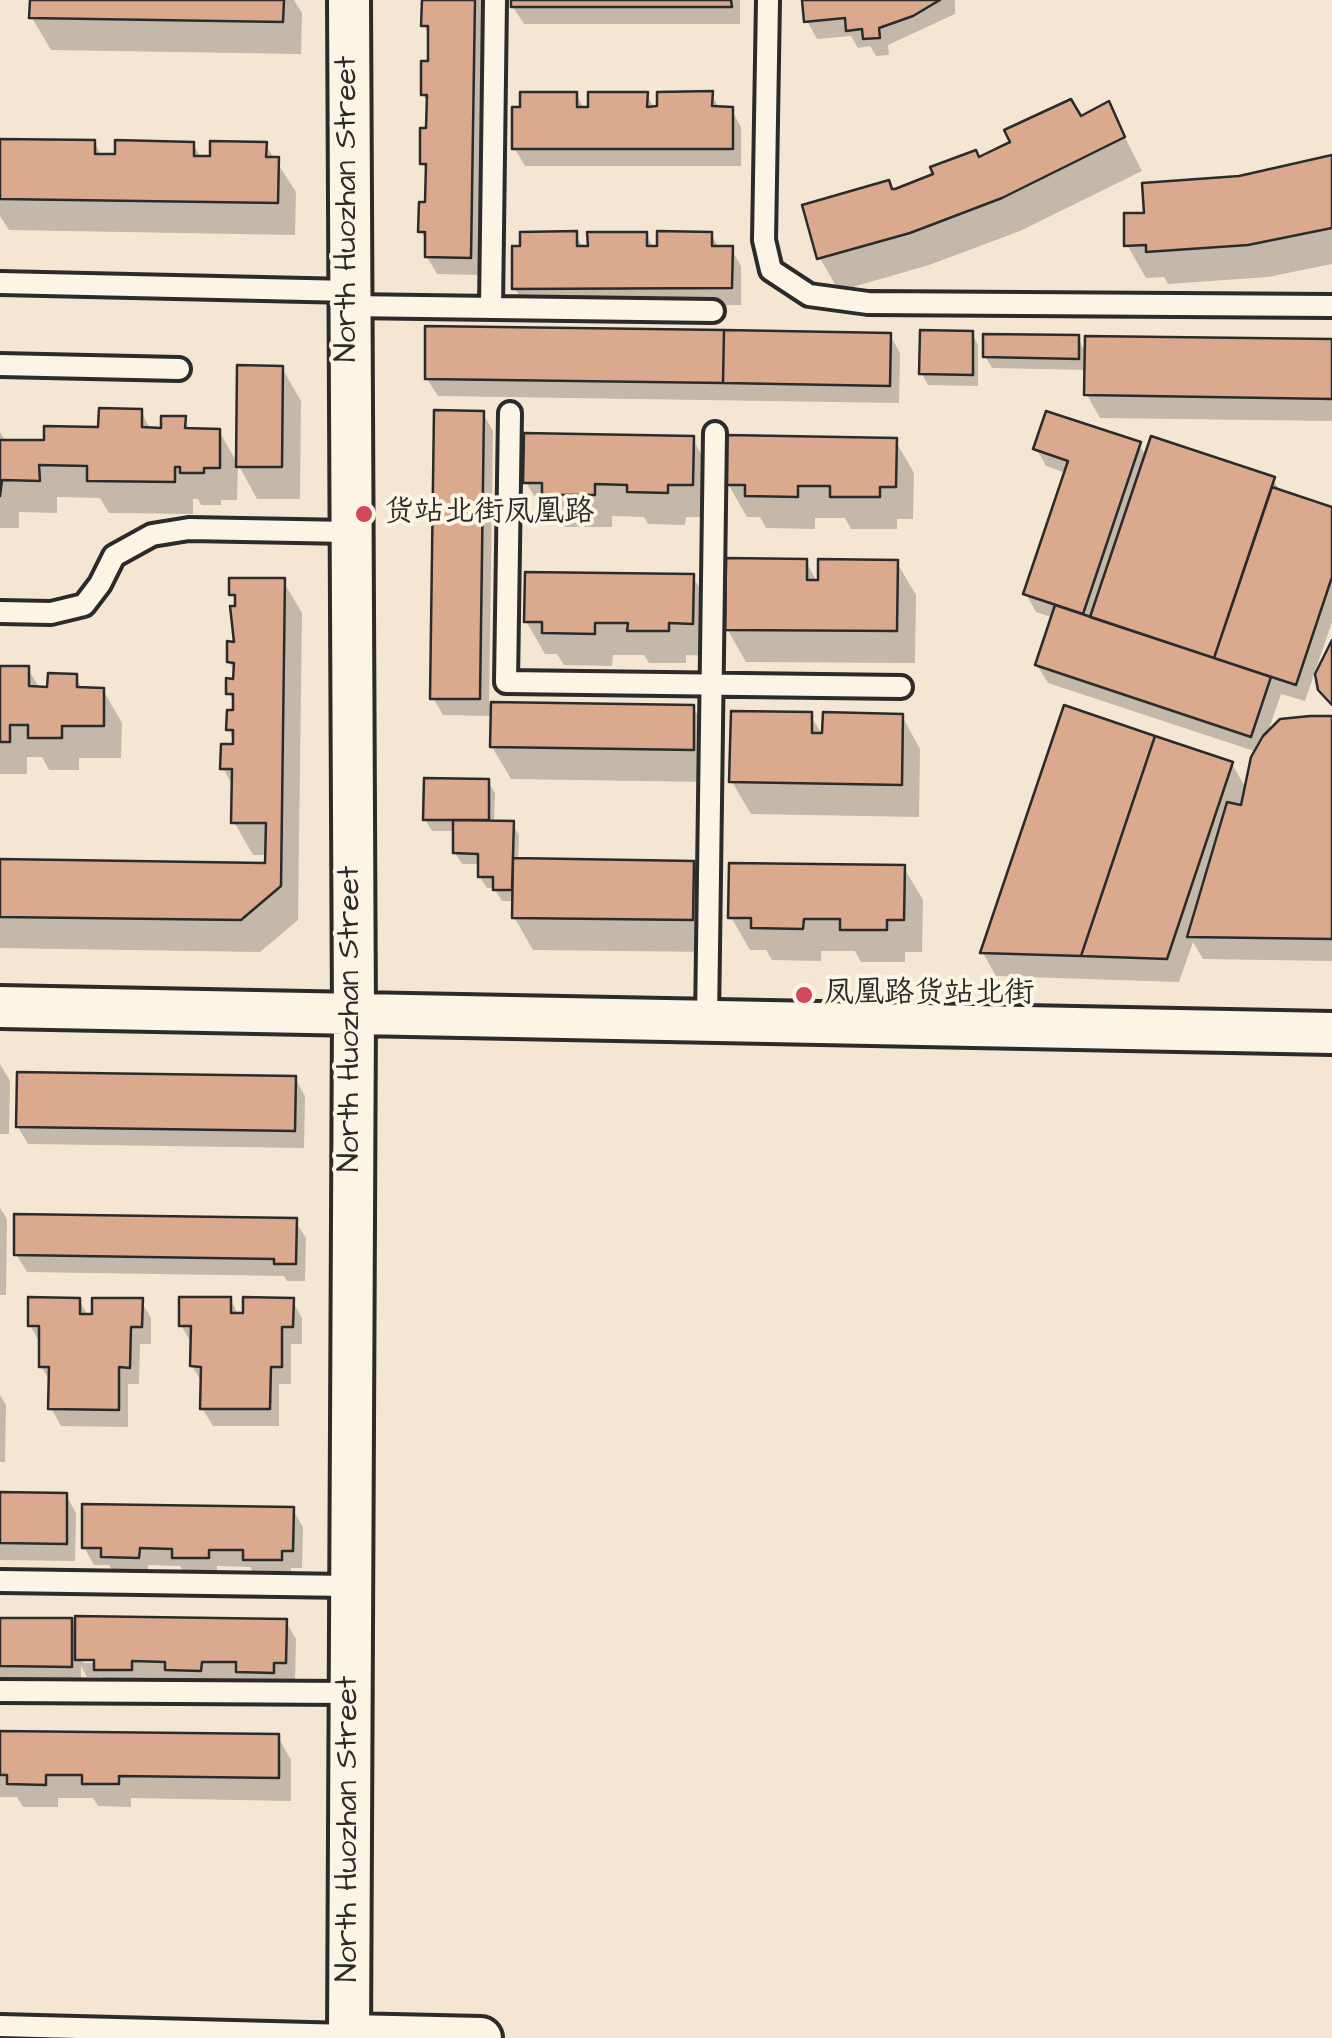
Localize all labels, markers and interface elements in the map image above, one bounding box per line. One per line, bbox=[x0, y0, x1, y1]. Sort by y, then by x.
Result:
street label: North Huozhan Street bbox=[331, 56, 367, 362]
place label: 货站北街凤凰路 bbox=[384, 496, 594, 532]
marker: 货站北街凤凰路 bbox=[353, 503, 375, 525]
street label: North Huozhan Street bbox=[334, 866, 370, 1172]
place label: 凤凰路货站北街 bbox=[824, 977, 1034, 1013]
marker: 凤凰路货站北街 bbox=[793, 984, 815, 1006]
street label: North Huozhan Street bbox=[332, 1676, 368, 1982]

